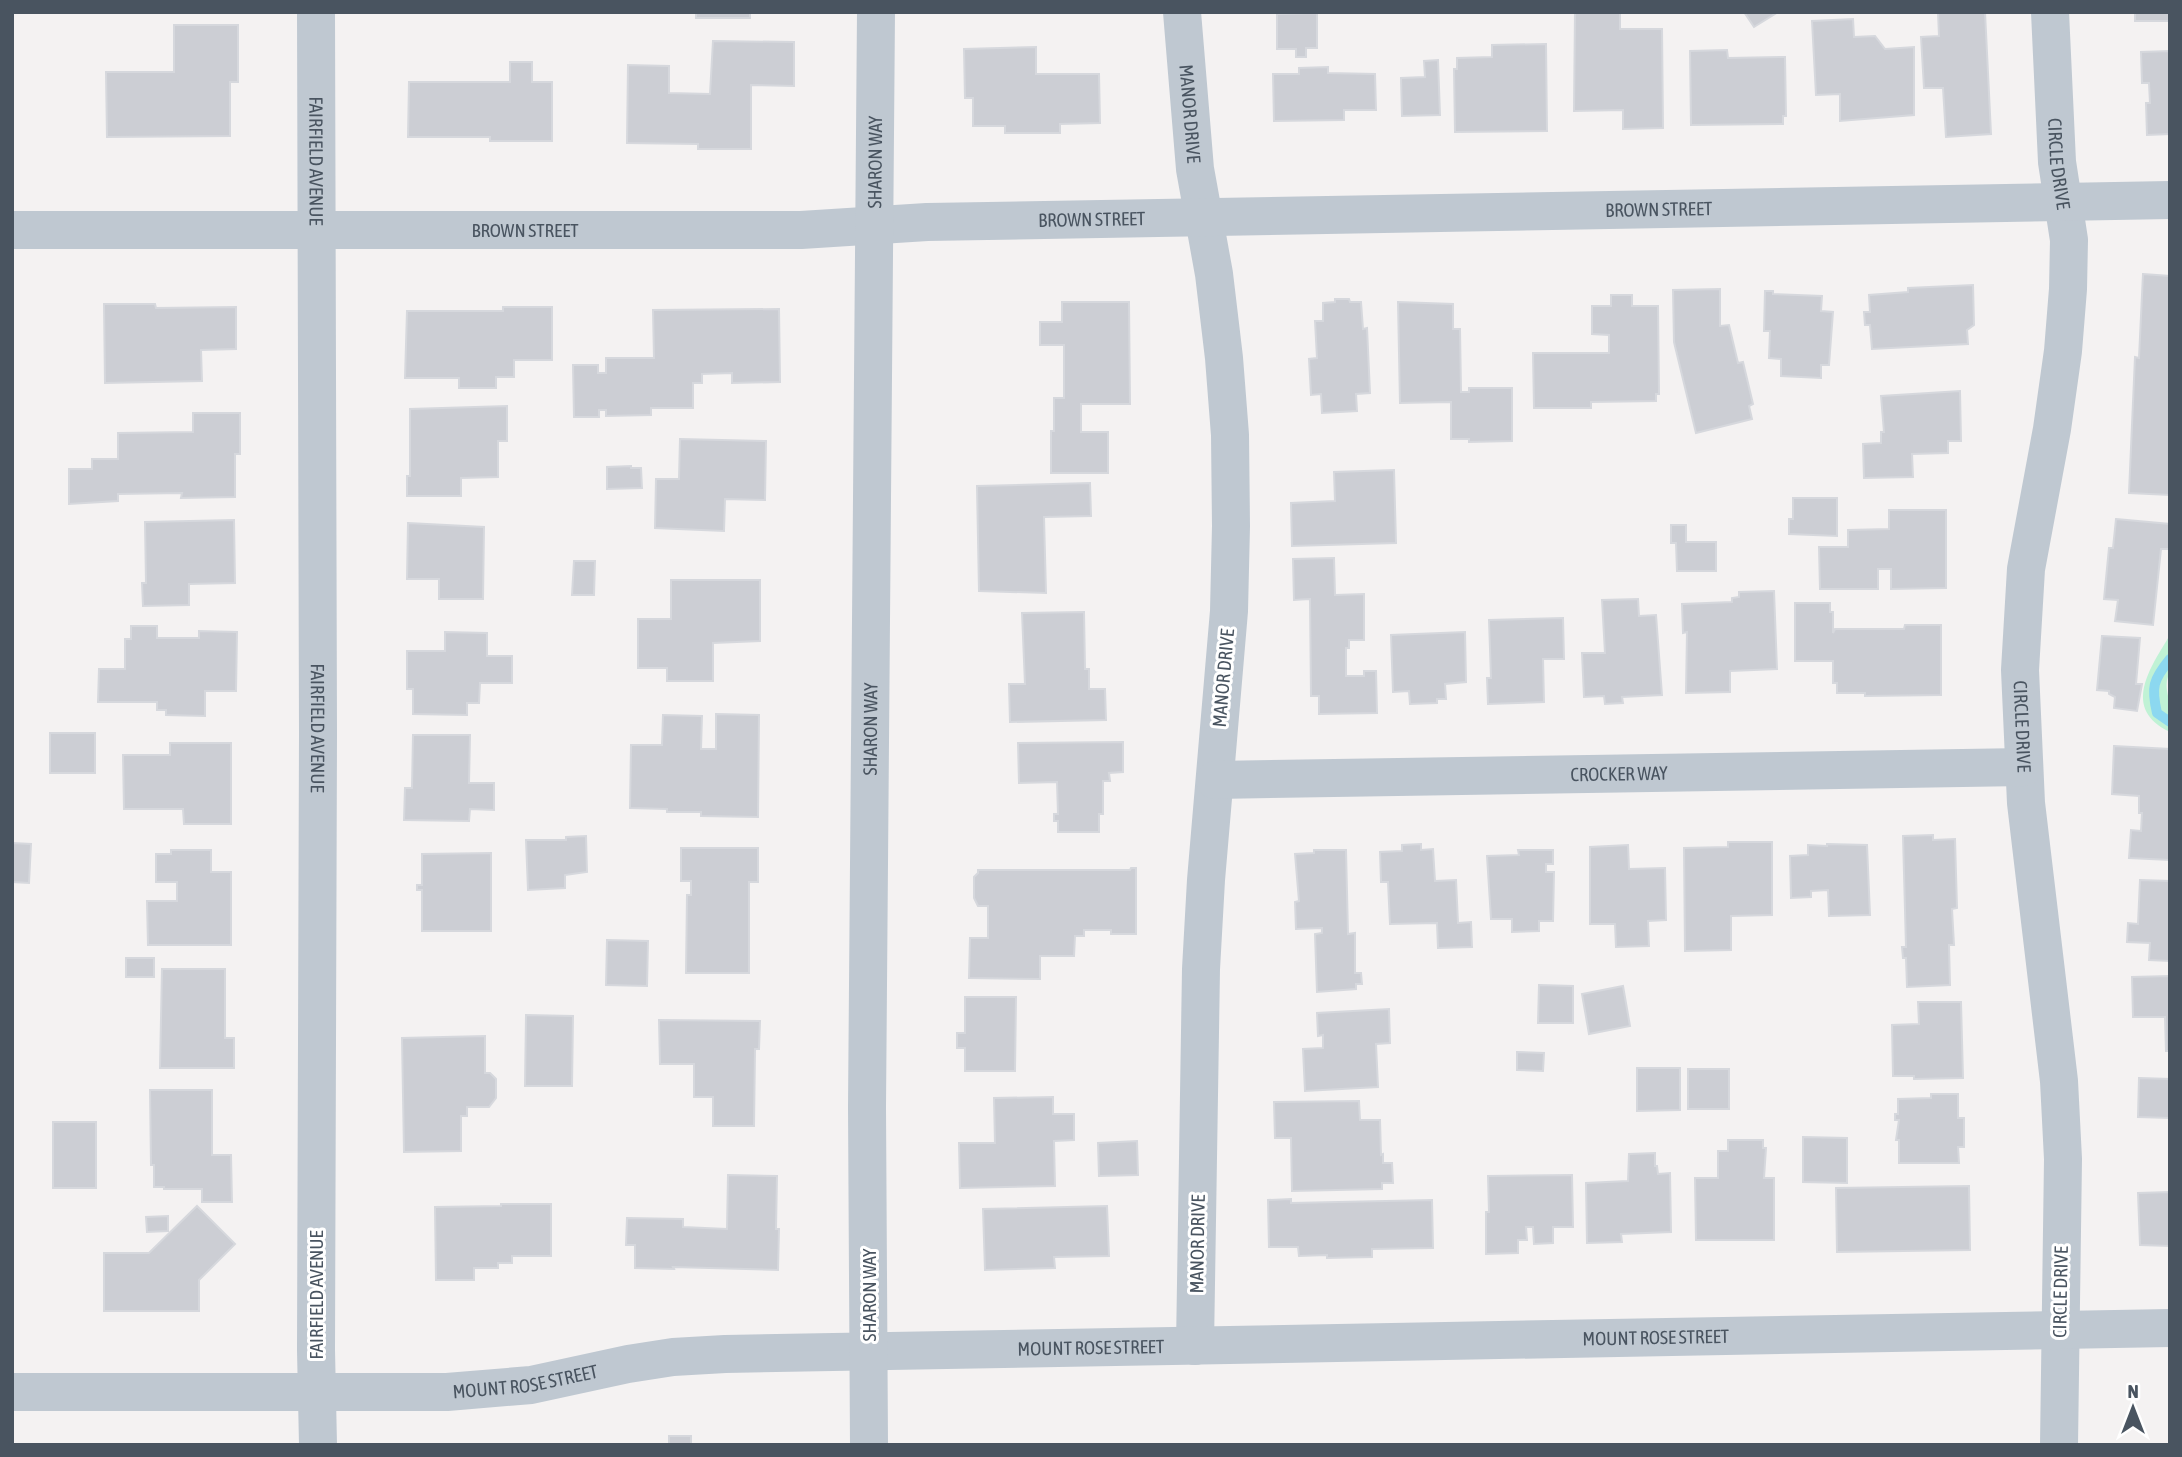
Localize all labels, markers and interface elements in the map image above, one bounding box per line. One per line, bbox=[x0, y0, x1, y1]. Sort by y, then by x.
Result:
street label: MANOR DRIVE bbox=[1175, 63, 1205, 164]
street label: FAIRFIELD AVENUE bbox=[305, 96, 328, 226]
street label: SHARON WAY bbox=[863, 115, 886, 209]
street label: CIRCLE DRIVE bbox=[2044, 117, 2075, 211]
street label: BROWN STREET bbox=[1605, 197, 1713, 221]
street label: BROWN STREET bbox=[1038, 207, 1146, 231]
street label: BROWN STREET bbox=[471, 219, 579, 241]
street label: MANOR DRIVE bbox=[1208, 628, 1238, 728]
street label: FAIRFIELD AVENUE bbox=[307, 663, 329, 793]
street label: CIRCLE DRIVE bbox=[2009, 680, 2036, 773]
street label: SHARON WAY bbox=[859, 682, 881, 776]
street label: CROCKER WAY bbox=[1570, 762, 1668, 785]
street label: MANOR DRIVE bbox=[1185, 1194, 1209, 1294]
street label: FAIRFIELD AVENUE bbox=[305, 1231, 327, 1359]
street label: CIRCLE DRIVE bbox=[2048, 1246, 2072, 1338]
street label: SHARON WAY bbox=[858, 1248, 880, 1341]
street label: MOUNT ROSE STREET bbox=[1582, 1325, 1730, 1350]
street label: MOUNT ROSE STREET bbox=[1017, 1335, 1165, 1360]
street label: MOUNT ROSE STREET bbox=[452, 1360, 601, 1402]
north arrow bbox=[2098, 1373, 2168, 1443]
text: N bbox=[2127, 1380, 2139, 1402]

